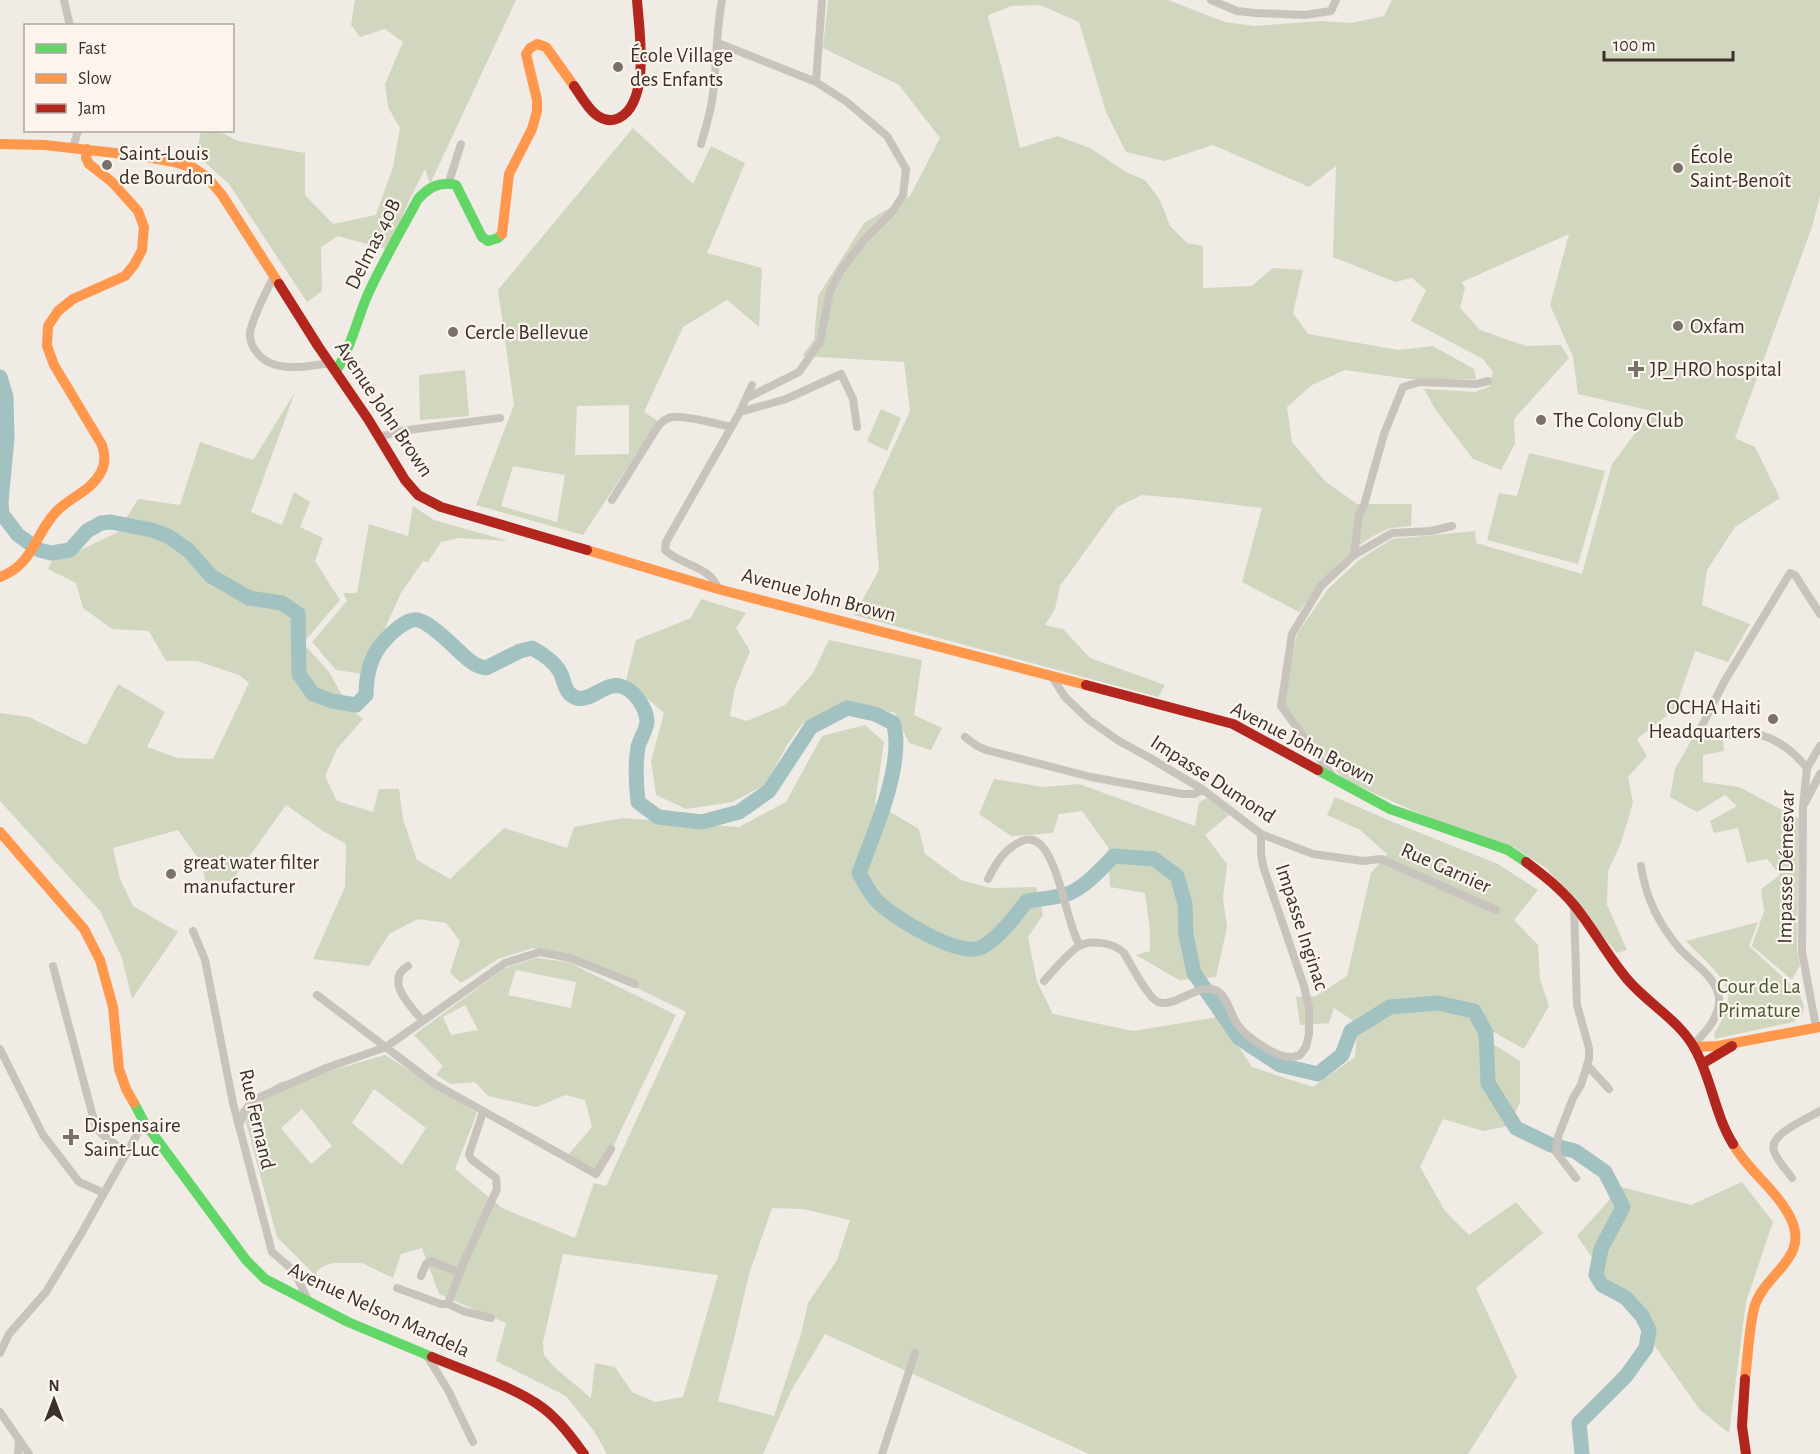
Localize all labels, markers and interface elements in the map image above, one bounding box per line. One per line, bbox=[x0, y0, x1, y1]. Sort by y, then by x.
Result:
legend bbox=[24, 24, 234, 132]
scale bar bbox=[1604, 24, 1733, 62]
text: 100 m bbox=[1613, 37, 1656, 55]
text: Fast bbox=[78, 40, 106, 58]
place label: École Village des Enfants bbox=[630, 43, 733, 90]
marker: École Village des Enfants bbox=[611, 60, 625, 74]
text: Slow bbox=[78, 70, 111, 88]
text: Jam bbox=[78, 100, 106, 118]
place label: Saint-Louis de Bourdon bbox=[119, 143, 213, 188]
place label: École Saint-Benoît bbox=[1690, 144, 1791, 191]
marker: Saint-Louis de Bourdon bbox=[100, 158, 114, 172]
marker: École Saint-Benoît bbox=[1671, 161, 1685, 175]
street label: Delmas 40B bbox=[341, 195, 405, 293]
place label: Oxfam bbox=[1690, 316, 1745, 337]
marker: Oxfam bbox=[1671, 319, 1685, 333]
place label: Cercle Bellevue bbox=[465, 322, 588, 343]
marker: Cercle Bellevue bbox=[446, 325, 460, 339]
street label: Avenue John Brown bbox=[331, 337, 437, 481]
place label: JP_HRO hospital bbox=[1650, 359, 1782, 380]
marker: JP_HRO hospital bbox=[1627, 360, 1645, 378]
place label: The Colony Club bbox=[1553, 410, 1684, 431]
marker: The Colony Club bbox=[1534, 413, 1548, 427]
street label: Avenue John Brown bbox=[740, 564, 898, 626]
place label: OCHA Haiti Headquarters bbox=[1648, 697, 1761, 742]
street label: Avenue John Brown bbox=[1227, 698, 1379, 788]
marker: OCHA Haiti Headquarters bbox=[1766, 712, 1780, 726]
street label: Impasse Dumond bbox=[1147, 731, 1279, 827]
street label: Impasse Démesvar bbox=[1774, 790, 1798, 944]
street label: Rue Garnier bbox=[1398, 839, 1494, 897]
place label: great water filter manufacturer bbox=[183, 852, 319, 897]
street label: Impasse Inginac bbox=[1272, 861, 1332, 993]
marker: great water filter manufacturer bbox=[164, 867, 178, 881]
park label: Cour de La Primature bbox=[1717, 976, 1801, 1021]
street label: Rue Fernand bbox=[235, 1067, 279, 1171]
place label: Dispensaire Saint-Luc bbox=[84, 1115, 181, 1160]
marker: Dispensaire Saint-Luc bbox=[62, 1128, 80, 1146]
street label: Avenue Nelson Mandela bbox=[285, 1259, 473, 1361]
north arrow bbox=[24, 1370, 84, 1430]
text: N bbox=[48, 1378, 60, 1394]

